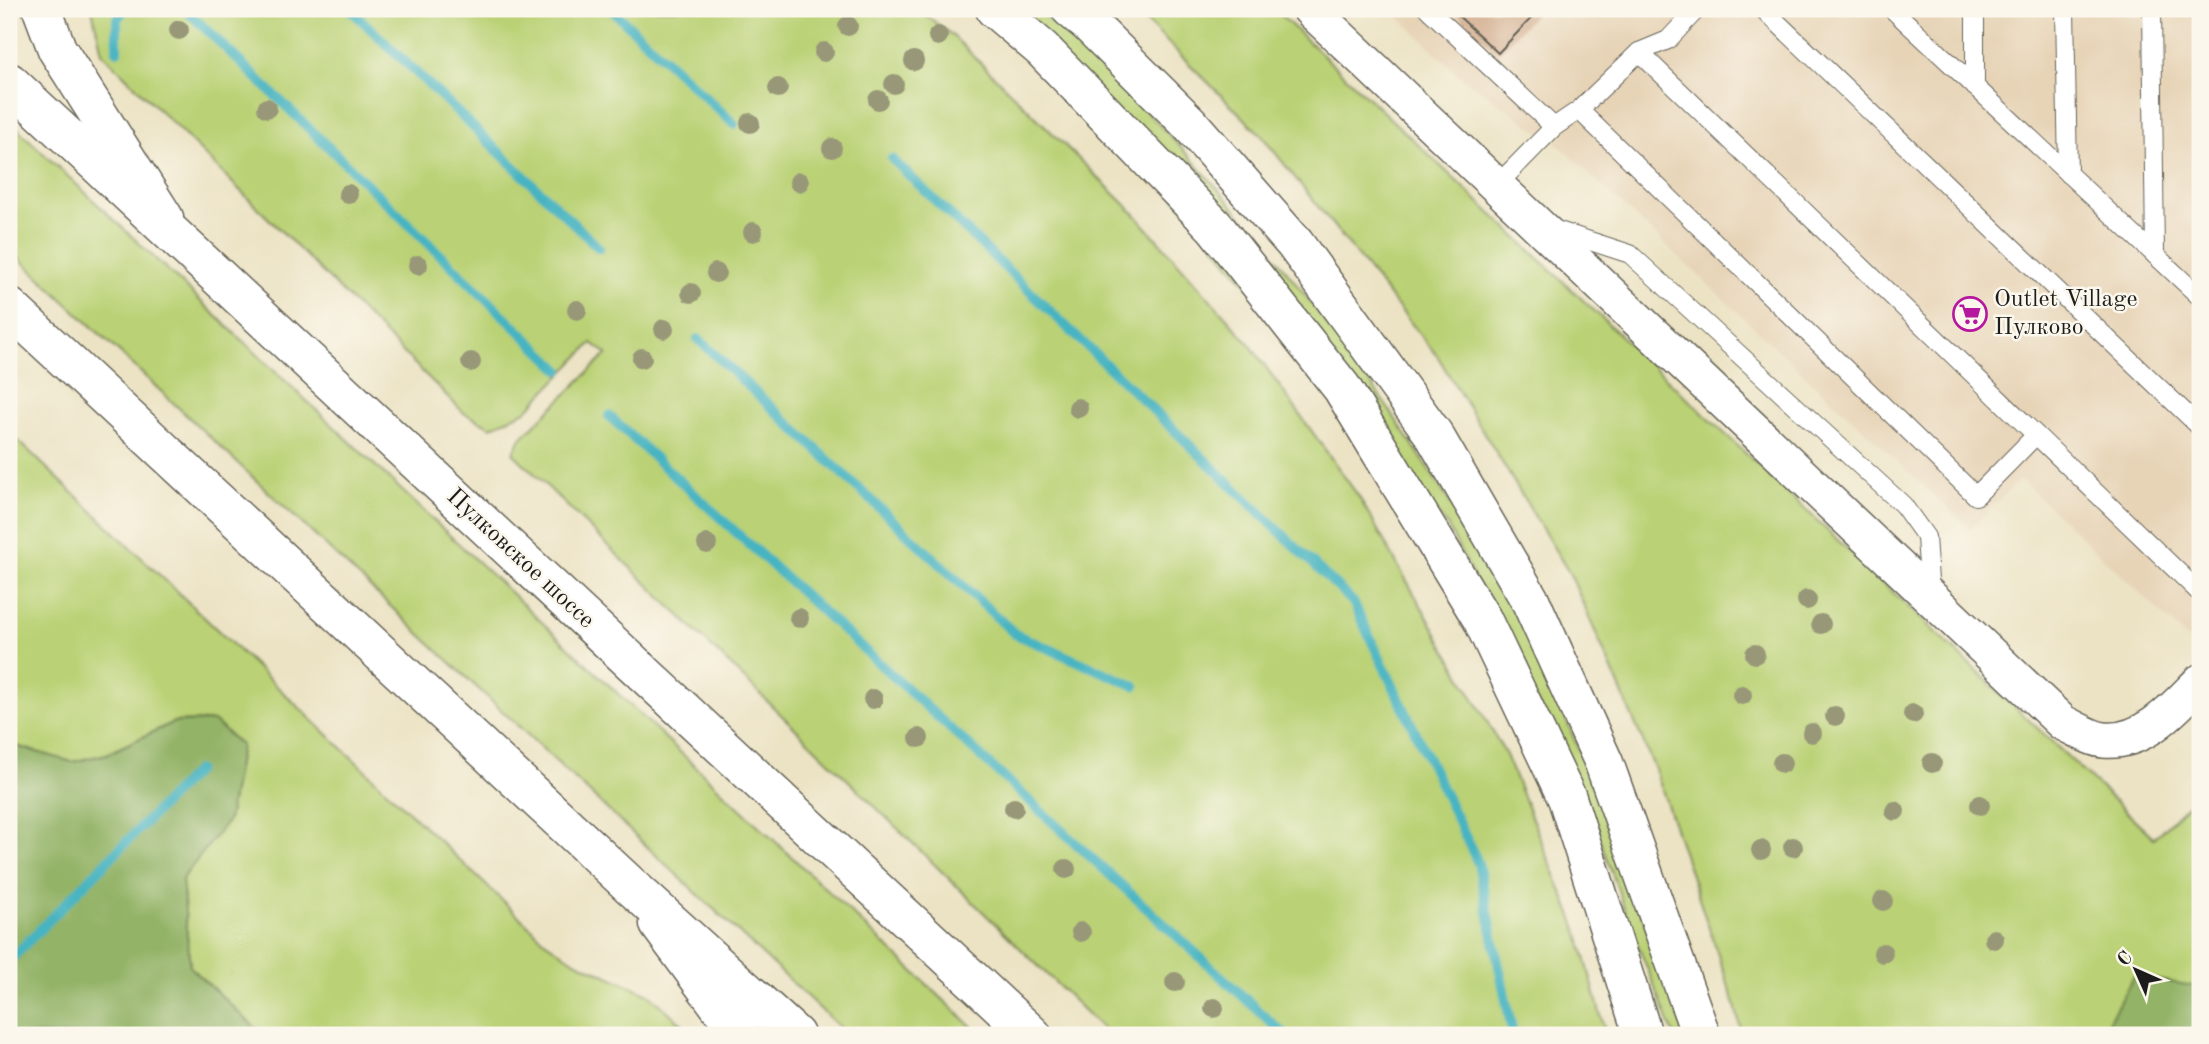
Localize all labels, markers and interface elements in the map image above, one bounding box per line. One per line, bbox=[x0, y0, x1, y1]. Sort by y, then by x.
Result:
place label: Outlet Village Пулково bbox=[1994, 288, 2137, 340]
supermarket icon: Outlet Village Пулково bbox=[1951, 295, 1989, 333]
street label: Пулковское шоссе bbox=[442, 485, 598, 633]
north arrow bbox=[2100, 936, 2170, 1006]
text: С bbox=[2115, 949, 2137, 971]

